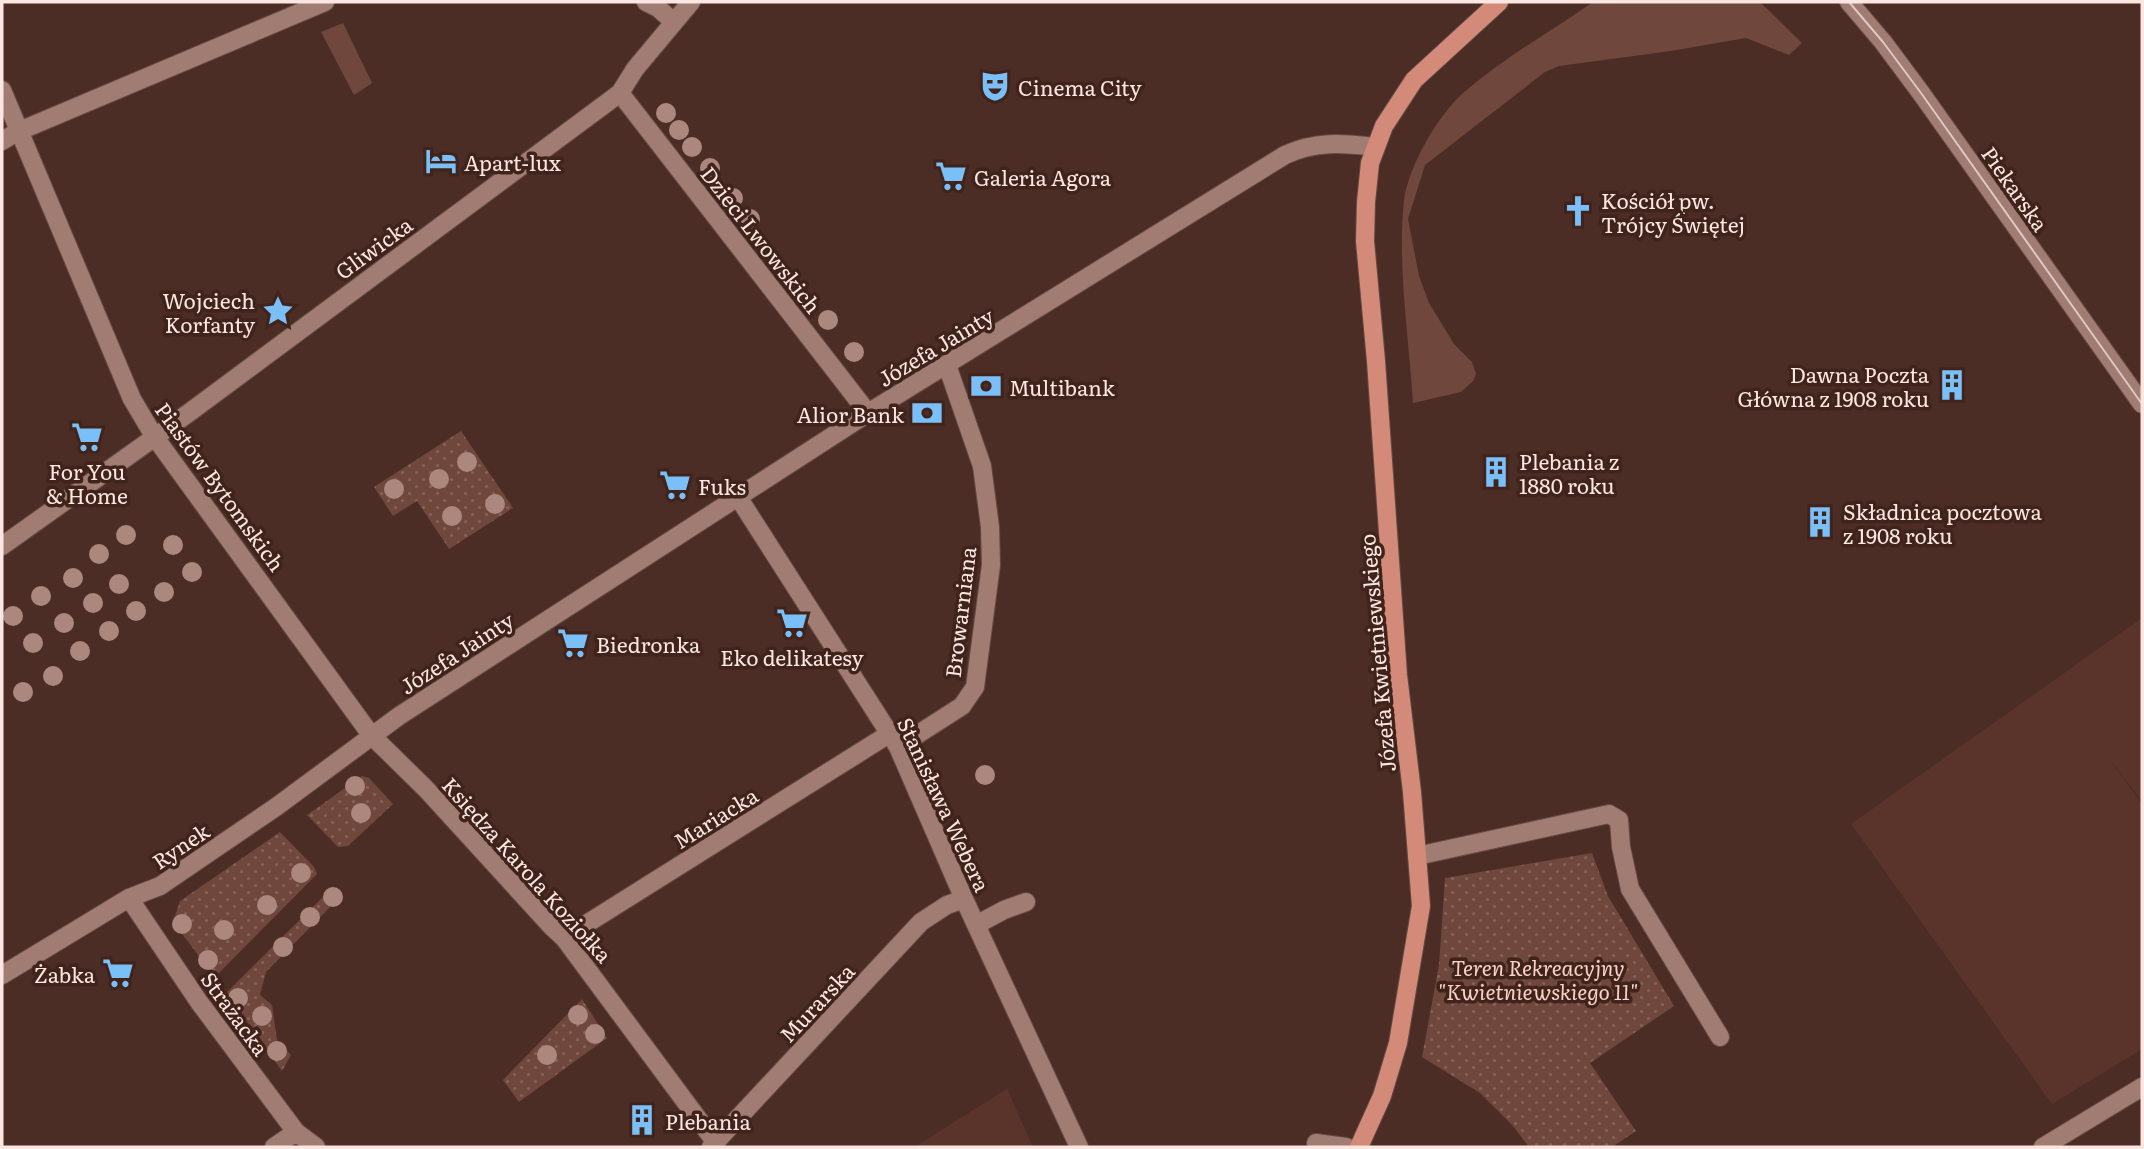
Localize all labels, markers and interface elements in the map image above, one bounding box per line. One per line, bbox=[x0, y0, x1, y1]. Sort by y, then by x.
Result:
theatre icon: Cinema City bbox=[978, 69, 1012, 103]
place label: Cinema City bbox=[1018, 71, 1142, 102]
street label: Piekarska bbox=[1975, 139, 2057, 237]
hotel icon: Apart-lux bbox=[424, 144, 458, 178]
place label: Apart-lux bbox=[464, 146, 561, 177]
street label: Dzieci Lwowskich bbox=[695, 159, 830, 319]
supermarket icon: Galeria Agora bbox=[934, 159, 968, 193]
place label: Galeria Agora bbox=[974, 161, 1112, 192]
place label: Kościół pw. Trójcy Świętej bbox=[1601, 184, 1745, 239]
church icon: Kościół pw. Trójcy Świętej bbox=[1561, 194, 1595, 228]
street label: Gliwicka bbox=[328, 208, 419, 286]
place label: Wojciech Korfanty bbox=[163, 284, 256, 339]
place icon: Wojciech Korfanty bbox=[261, 294, 295, 328]
street label: Józefa Jainty bbox=[871, 299, 1000, 393]
place label: Dawna Poczta Główna z 1908 roku bbox=[1737, 358, 1930, 413]
building icon: Dawna Poczta Główna z 1908 roku bbox=[1935, 368, 1969, 402]
bank icon: Multibank bbox=[969, 369, 1003, 403]
place label: Multibank bbox=[1009, 371, 1115, 402]
street label: Piastów Bytomskich bbox=[149, 395, 293, 577]
bank icon: Alior Bank bbox=[910, 396, 944, 430]
place label: Alior Bank bbox=[797, 398, 904, 429]
supermarket icon: For You & Home bbox=[70, 420, 104, 454]
place label: Plebania z 1880 roku bbox=[1519, 445, 1619, 500]
place label: For You & Home bbox=[46, 455, 128, 510]
building icon: Plebania z 1880 roku bbox=[1479, 455, 1513, 489]
supermarket icon: Fuks bbox=[658, 468, 692, 502]
place label: Fuks bbox=[698, 470, 746, 501]
place label: Składnica pocztowa z 1908 roku bbox=[1843, 495, 2042, 550]
building icon: Składnica pocztowa z 1908 roku bbox=[1803, 505, 1837, 539]
street label: Józefa Kwietniewskiego bbox=[1350, 533, 1402, 773]
street label: Browarniana bbox=[936, 544, 982, 679]
street label: Józefa Jainty bbox=[393, 603, 520, 701]
supermarket icon: Eko delikatesy bbox=[775, 606, 809, 640]
supermarket icon: Biedronka bbox=[556, 626, 590, 660]
place label: Biedronka bbox=[596, 628, 701, 659]
place label: Eko delikatesy bbox=[720, 641, 865, 672]
street label: Stanisława Webera bbox=[891, 712, 999, 897]
street label: Księdza Karola Koziołka bbox=[436, 769, 620, 969]
street label: Mariacka bbox=[667, 779, 764, 855]
street label: Rynek bbox=[145, 814, 215, 875]
park label: Teren Rekreacyjny "Kwietniewskiego 11" bbox=[1438, 951, 1638, 1006]
street label: Murarska bbox=[771, 955, 861, 1048]
supermarket icon: Żabka bbox=[101, 956, 135, 990]
place label: Żabka bbox=[34, 958, 96, 989]
street label: Strażacka bbox=[195, 964, 278, 1062]
building icon: Plebania bbox=[625, 1103, 659, 1137]
place label: Plebania bbox=[665, 1105, 751, 1136]

